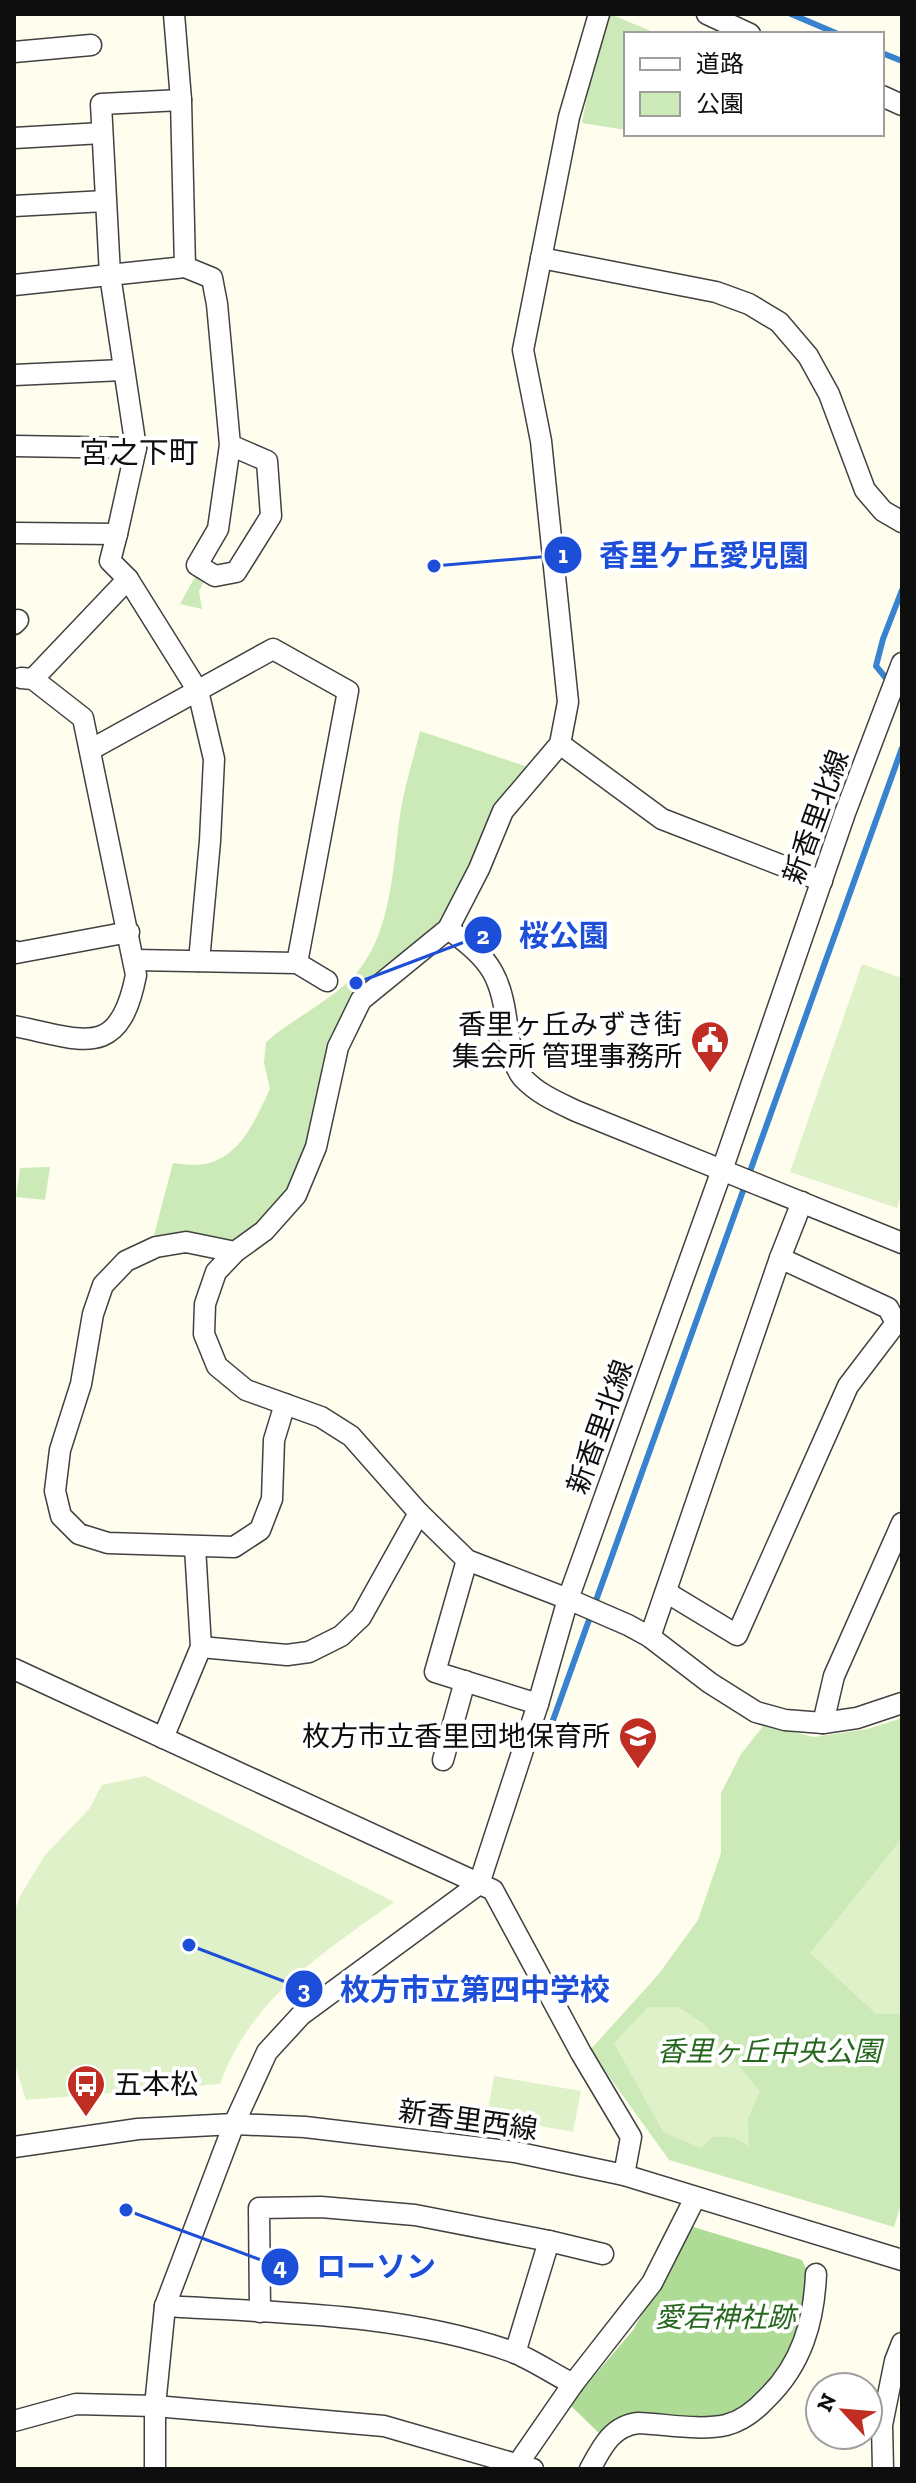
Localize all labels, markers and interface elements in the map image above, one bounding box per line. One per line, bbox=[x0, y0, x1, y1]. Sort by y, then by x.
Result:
legend bbox=[624, 32, 884, 136]
text: 道路 bbox=[696, 49, 744, 78]
text: 公園 bbox=[696, 89, 744, 118]
district label: 宮之下町 bbox=[79, 435, 199, 471]
callout: 香里ケ丘愛児園 bbox=[543, 528, 825, 582]
text: 香里ケ丘愛児園 bbox=[599, 538, 809, 574]
text: 1 bbox=[558, 540, 568, 569]
street label: 新香里北線 bbox=[777, 746, 855, 888]
callout: 桜公園 bbox=[463, 908, 625, 962]
text: 桜公園 bbox=[519, 918, 609, 954]
text: 2 bbox=[477, 921, 490, 950]
place label: 香里ヶ丘みずき街 集会所 管理事務所 bbox=[452, 1008, 682, 1073]
public building icon: 香里ヶ丘みずき街 集会所 管理事務所 bbox=[689, 1019, 731, 1074]
street label: 新香里北線 bbox=[561, 1356, 639, 1498]
school or university icon: 枚方市立香里団地保育所 bbox=[617, 1715, 659, 1770]
place label: 枚方市立香里団地保育所 bbox=[302, 1720, 610, 1753]
callout: 枚方市立第四中学校 bbox=[284, 1962, 626, 2016]
text: 枚方市立第四中学校 bbox=[340, 1972, 610, 2008]
text: 3 bbox=[298, 1975, 311, 2004]
park label: 香里ヶ丘中央公園 bbox=[657, 2035, 885, 2068]
bus stop icon: 五本松 bbox=[65, 2063, 107, 2118]
place label: 五本松 bbox=[114, 2068, 198, 2101]
street label: 新香里西線 bbox=[396, 2094, 540, 2146]
callout: ローソン bbox=[260, 2240, 452, 2294]
text: ローソン bbox=[316, 2249, 436, 2285]
text: 4 bbox=[273, 2252, 287, 2281]
park label: 愛宕神社跡 bbox=[655, 2301, 799, 2334]
north arrow bbox=[804, 2371, 884, 2451]
text: N bbox=[811, 2389, 842, 2416]

